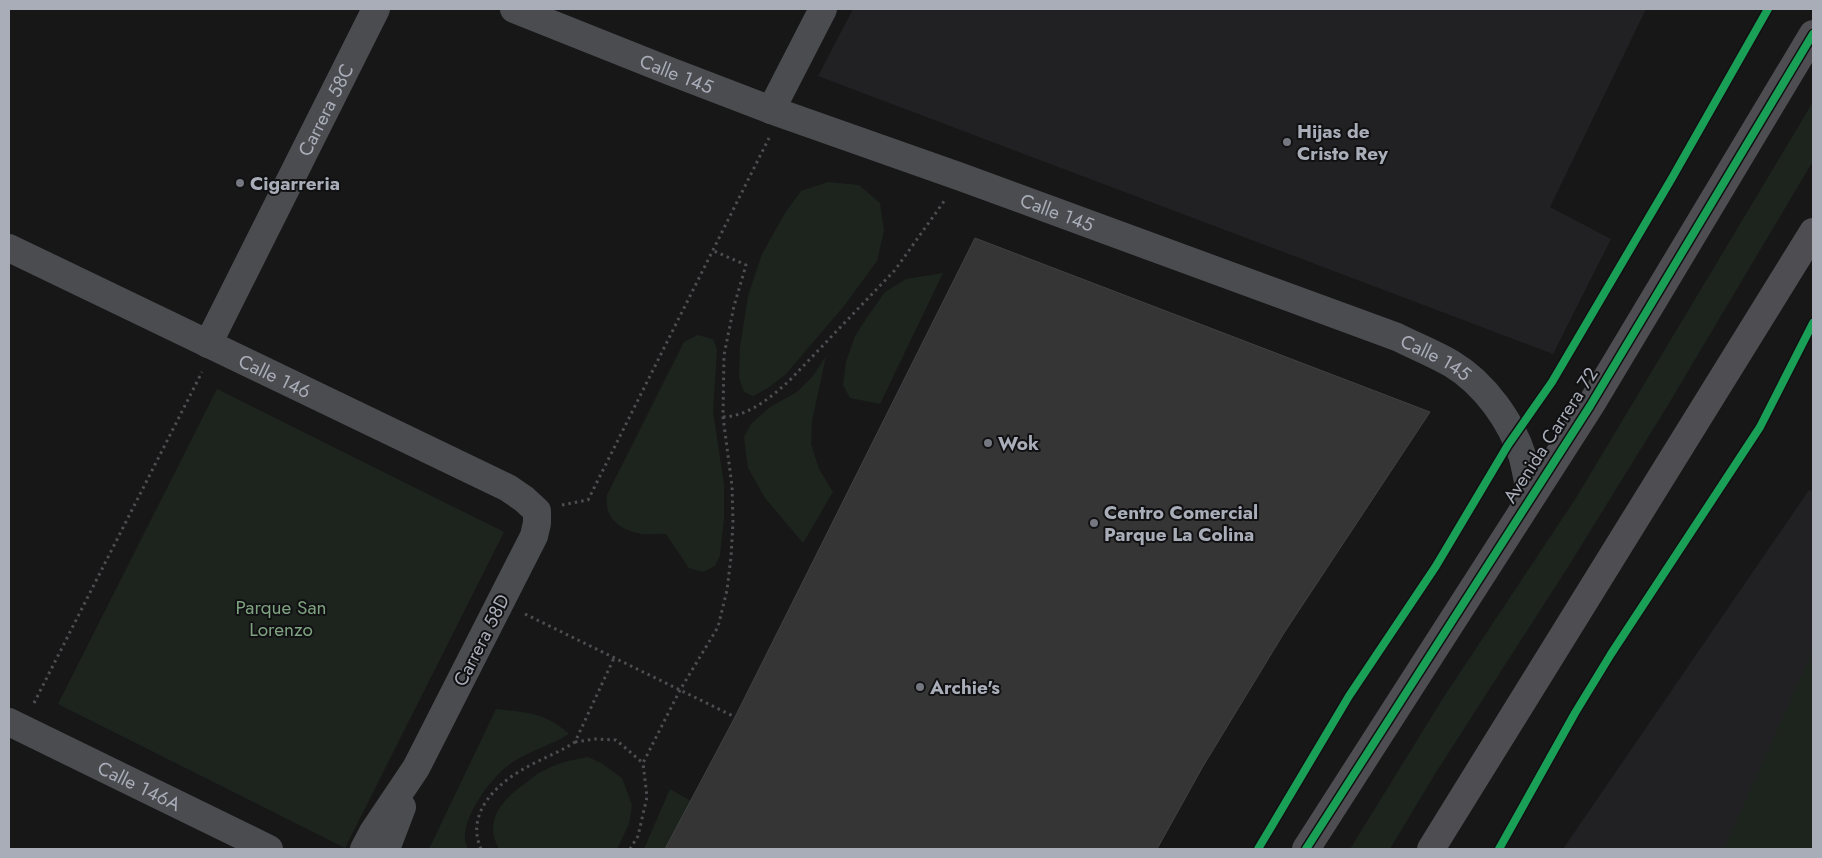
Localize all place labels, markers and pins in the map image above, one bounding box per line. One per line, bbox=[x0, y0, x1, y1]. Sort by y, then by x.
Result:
place label: Hijas de Cristo Rey bbox=[1297, 118, 1389, 167]
marker: Hijas de Cristo Rey bbox=[1281, 136, 1293, 148]
place label: Cigarreria bbox=[250, 170, 340, 197]
marker: Cigarreria bbox=[234, 177, 246, 189]
place label: Wok bbox=[998, 430, 1039, 457]
marker: Wok bbox=[982, 437, 994, 449]
place label: Centro Comercial Parque La Colina bbox=[1104, 499, 1258, 548]
marker: Centro Comercial Parque La Colina bbox=[1088, 517, 1100, 529]
place label: Archie's bbox=[929, 674, 1000, 701]
marker: Archie's bbox=[914, 681, 926, 693]

